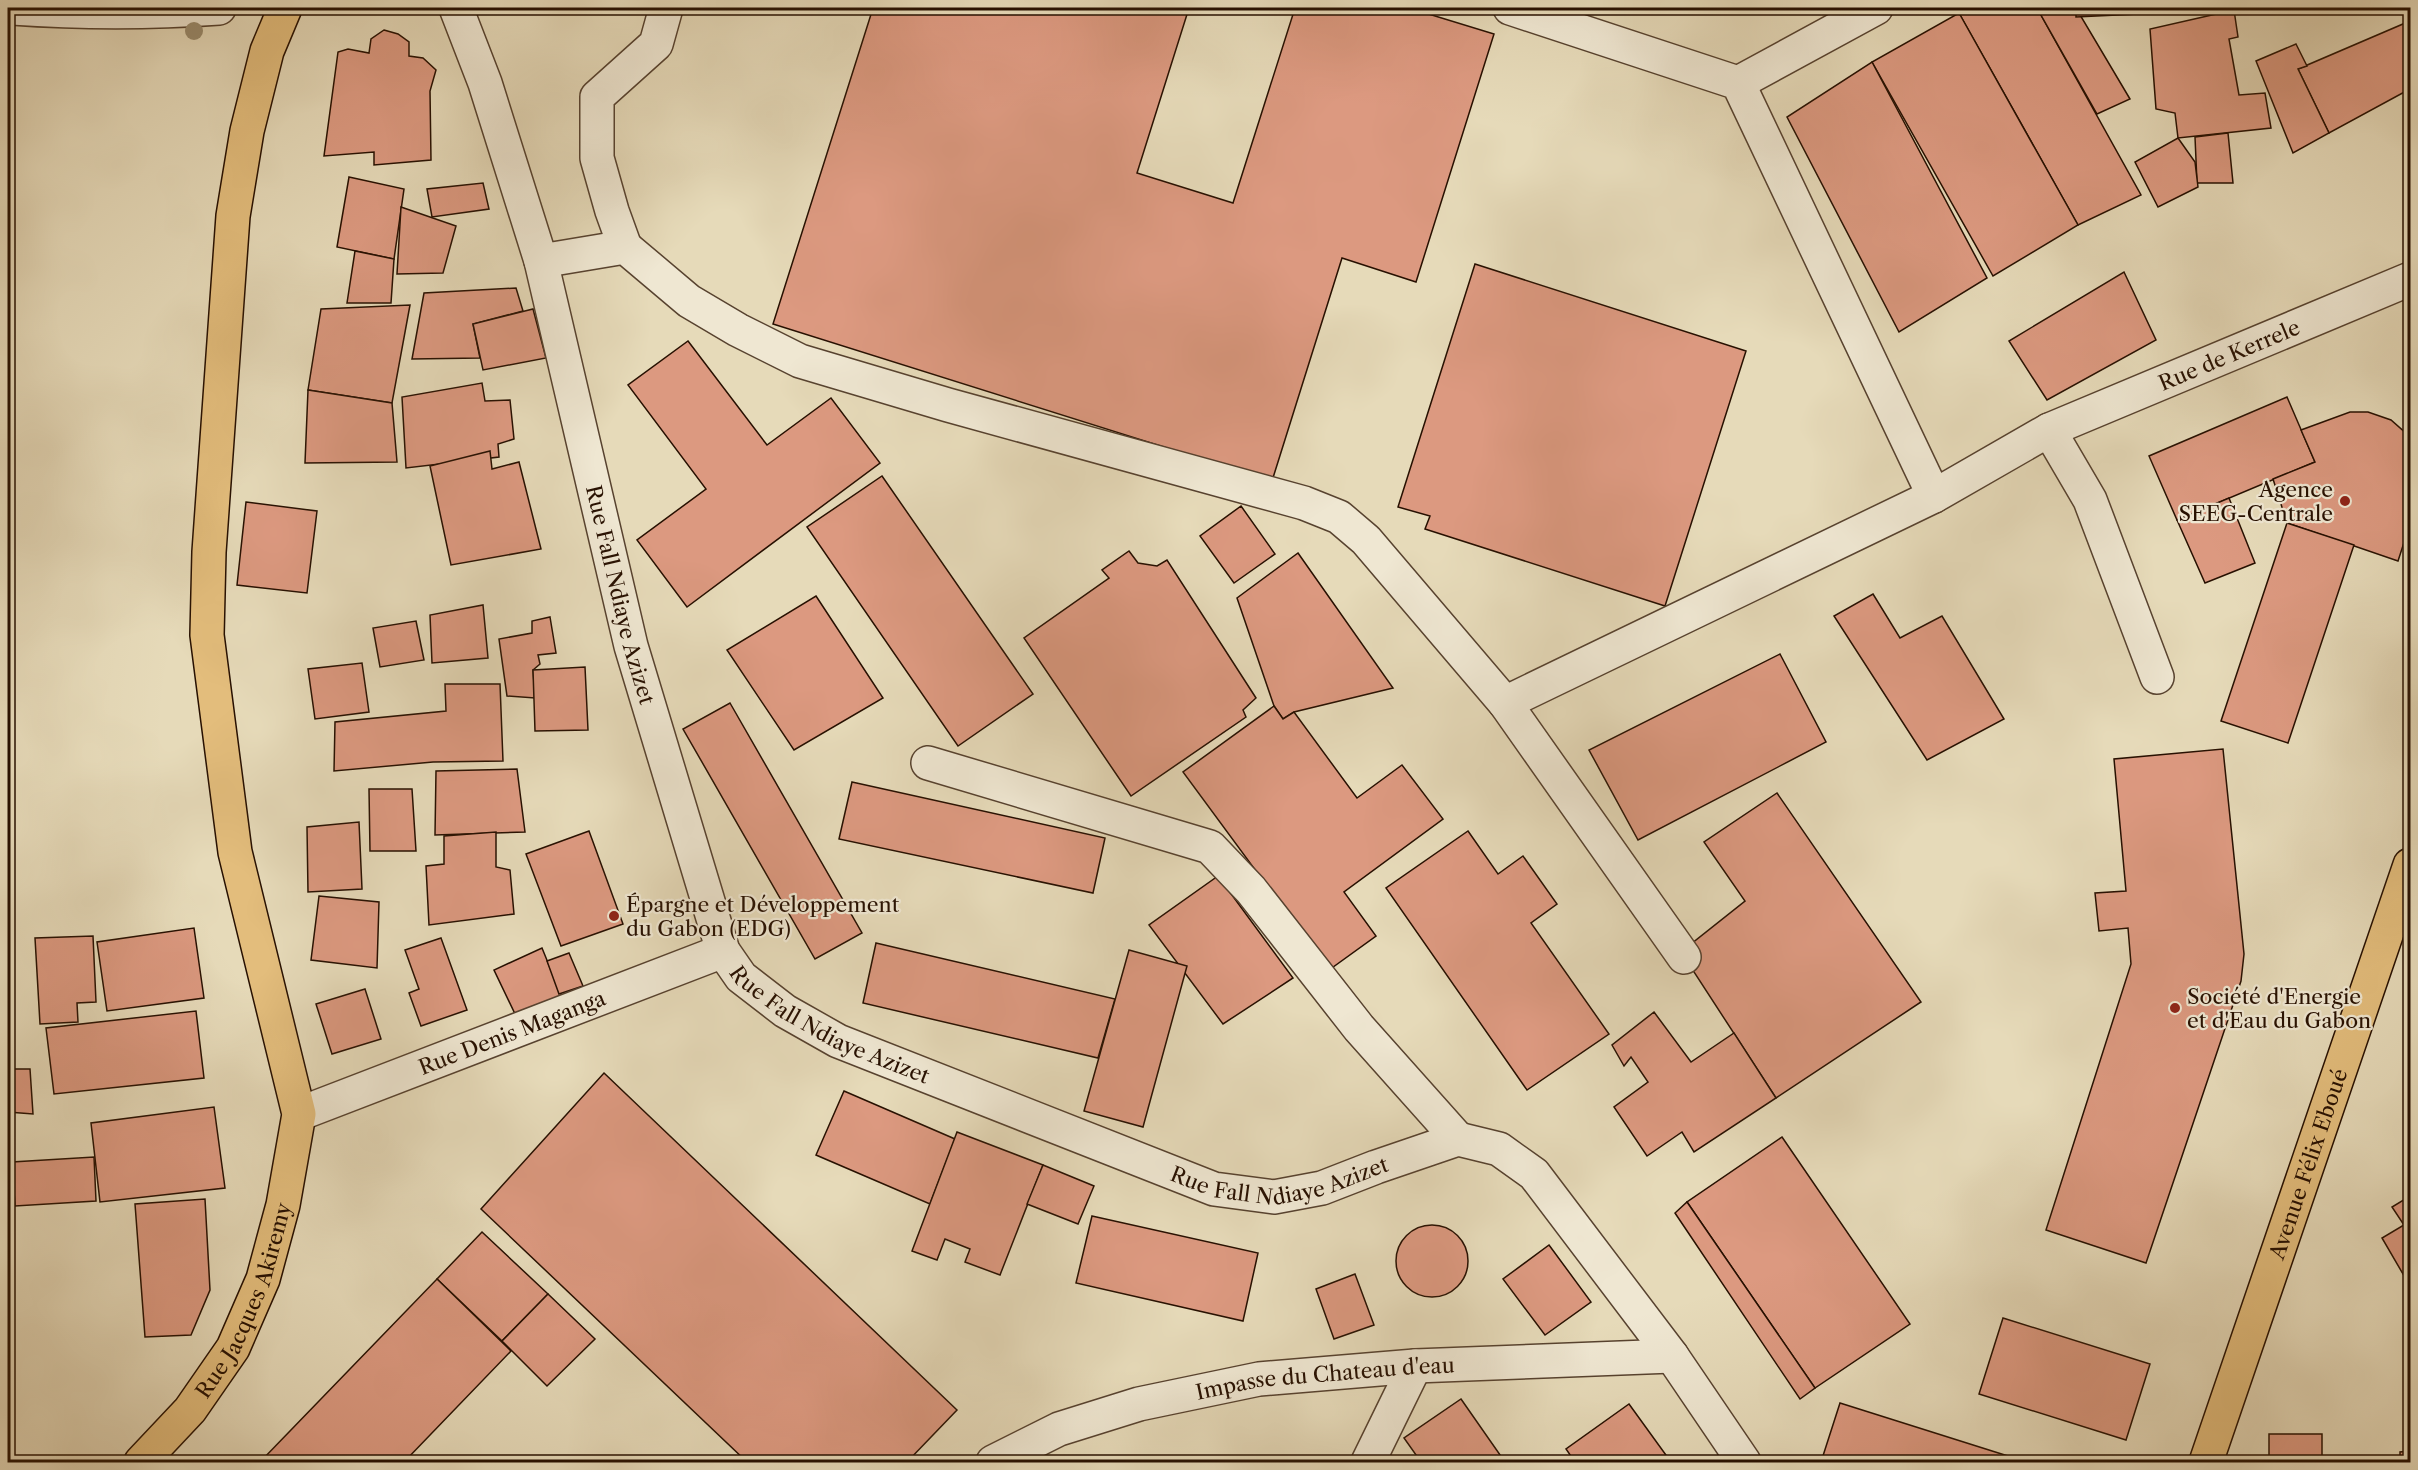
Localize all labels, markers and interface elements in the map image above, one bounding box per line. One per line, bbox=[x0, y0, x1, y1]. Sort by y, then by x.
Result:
street label: Rue de Kerrele bbox=[2155, 314, 2303, 395]
place label: Agence SEEG-Centrale bbox=[2179, 477, 2333, 526]
street label: Rue Fall Ndiaye Azizet bbox=[581, 483, 660, 708]
marker: Agence SEEG-Centrale bbox=[2338, 494, 2352, 508]
place label: Épargne et Développement du Gabon (EDG) bbox=[626, 892, 900, 941]
marker: Épargne et Développement du Gabon (EDG) bbox=[607, 909, 621, 923]
street label: Rue Fall Ndiaye Azizet bbox=[724, 961, 934, 1088]
place label: Société d'Energie et d'Eau du Gabon bbox=[2187, 984, 2371, 1033]
street label: Rue Denis Maganga bbox=[415, 985, 610, 1079]
marker: Société d'Energie et d'Eau du Gabon bbox=[2168, 1001, 2182, 1015]
street label: Avenue Félix Eboué bbox=[2263, 1065, 2352, 1263]
street label: Rue Fall Ndiaye Azizet bbox=[1167, 1151, 1392, 1210]
street label: Rue Jacques Akiremy bbox=[190, 1200, 296, 1402]
street label: Impasse du Chateau d'eau bbox=[1193, 1352, 1455, 1404]

